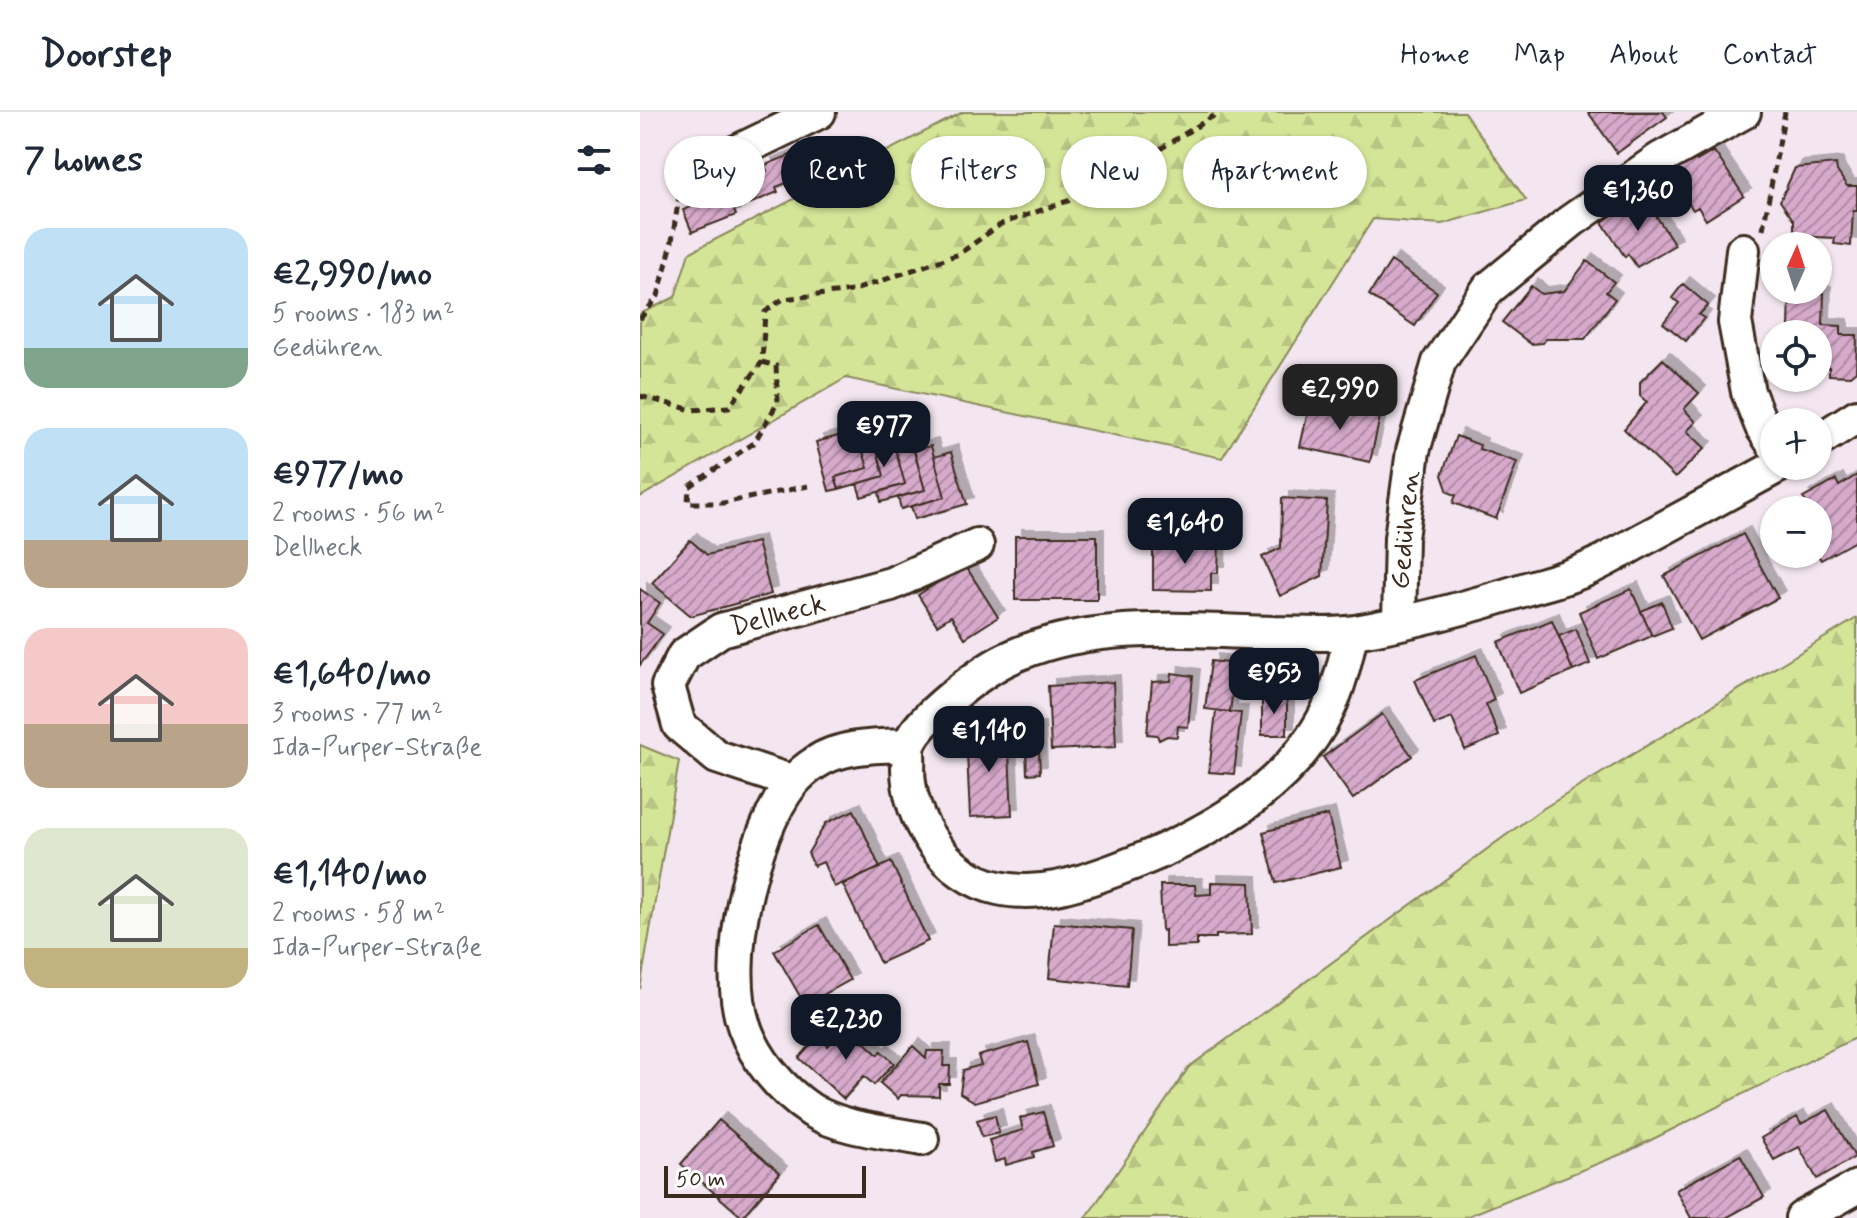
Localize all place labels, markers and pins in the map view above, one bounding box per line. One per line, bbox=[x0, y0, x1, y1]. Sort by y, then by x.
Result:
pin: €1,360 bbox=[1573, 165, 1703, 233]
pin: €2,990 bbox=[1275, 364, 1405, 432]
pin: €977 bbox=[837, 401, 931, 469]
pin: €1,640 bbox=[1120, 498, 1250, 566]
pin: €953 bbox=[1227, 648, 1321, 716]
pin: €1,140 bbox=[924, 706, 1054, 774]
pin: €2,230 bbox=[781, 994, 911, 1062]

